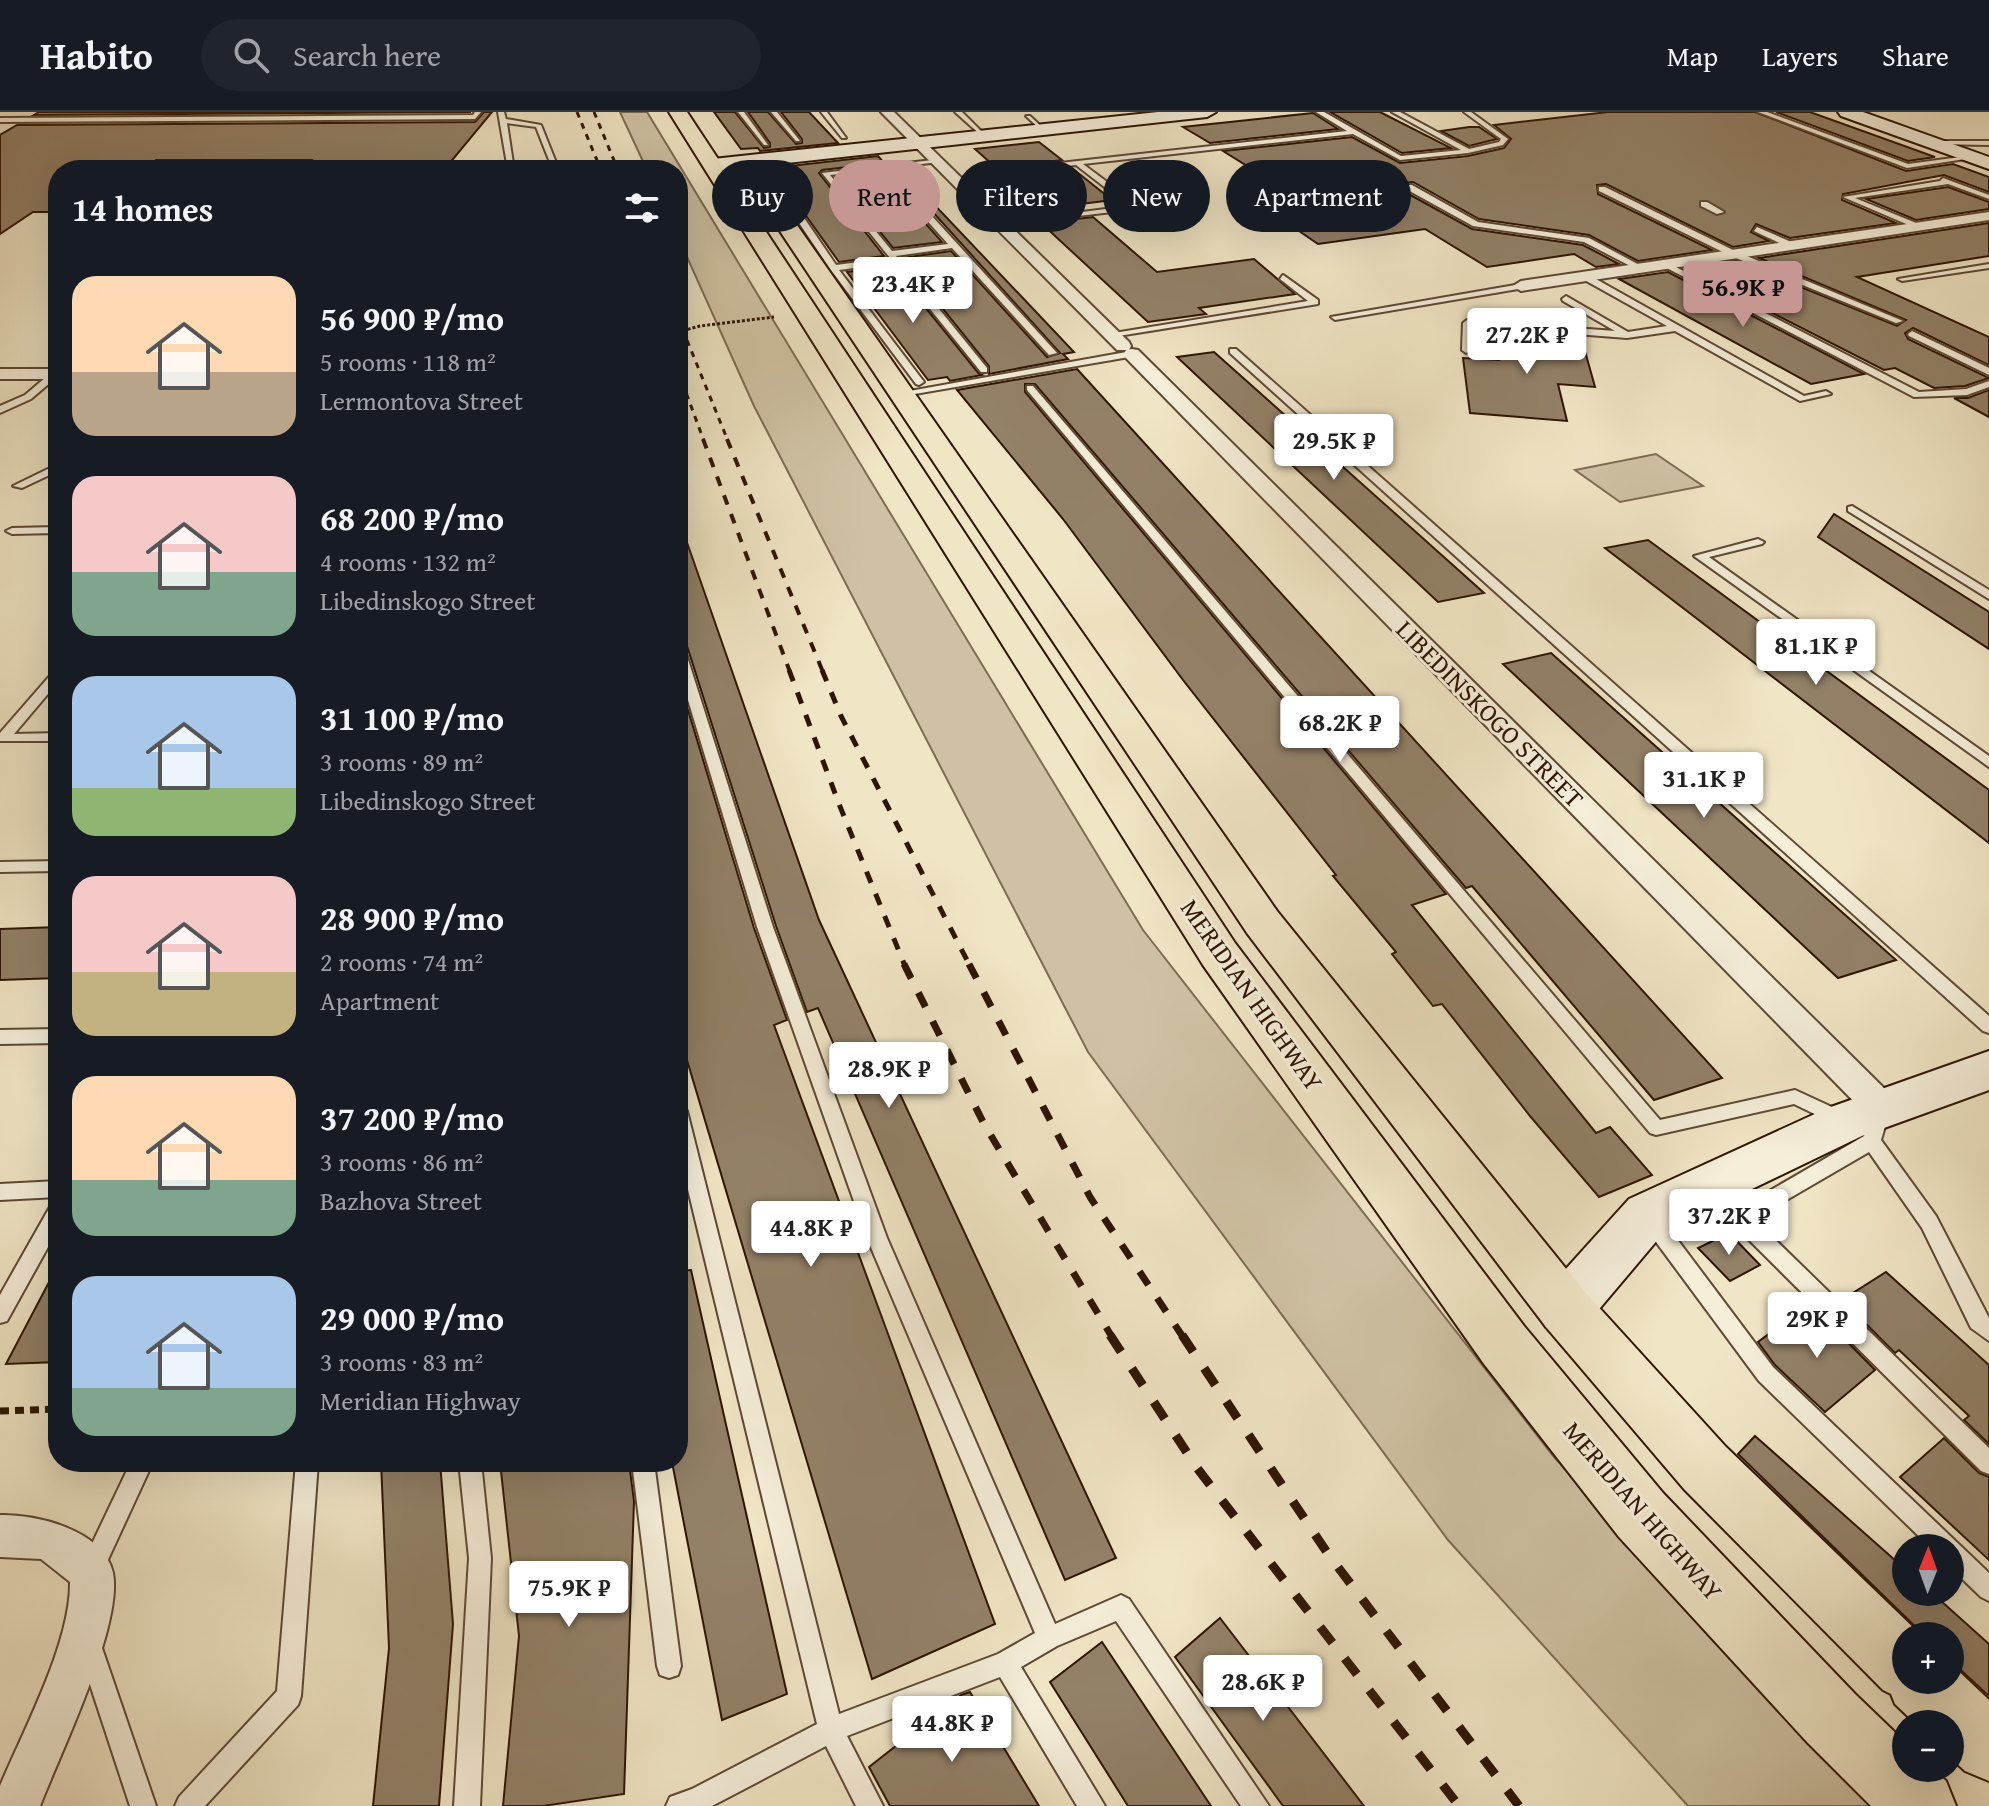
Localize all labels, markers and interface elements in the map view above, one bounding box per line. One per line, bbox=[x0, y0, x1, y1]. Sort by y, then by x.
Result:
search box bbox=[201, 19, 761, 91]
text: Habito bbox=[40, 27, 153, 83]
icon: search bbox=[229, 33, 273, 77]
text: Search here bbox=[293, 33, 441, 77]
text: Map bbox=[1667, 35, 1718, 76]
text: Layers bbox=[1762, 35, 1838, 76]
text: Share bbox=[1882, 35, 1949, 76]
chip: Buy bbox=[712, 160, 813, 232]
chip: Rent bbox=[829, 160, 940, 232]
chip: Filters bbox=[956, 160, 1087, 232]
chip: New bbox=[1103, 160, 1210, 232]
chip: Apartment bbox=[1226, 160, 1411, 232]
text: 14 homes bbox=[72, 184, 213, 233]
icon: filters bbox=[620, 186, 664, 230]
pin: 23.4K ₽ bbox=[839, 257, 987, 325]
pin: 56.9K ₽ bbox=[1669, 261, 1817, 329]
text: 23.4K ₽ bbox=[871, 263, 955, 302]
text: 56.9K ₽ bbox=[1701, 267, 1785, 306]
text: 56 900 ₽/mo bbox=[320, 293, 504, 342]
icon: home bbox=[136, 308, 232, 404]
pin: 27.2K ₽ bbox=[1453, 308, 1601, 376]
text: 27.2K ₽ bbox=[1485, 314, 1569, 353]
text: 5 rooms · 118 m² bbox=[320, 342, 496, 381]
text: Lermontova Street bbox=[320, 381, 523, 420]
pin: 29.5K ₽ bbox=[1260, 414, 1408, 482]
text: 29.5K ₽ bbox=[1292, 420, 1376, 459]
text: 68 200 ₽/mo bbox=[320, 493, 504, 542]
icon: home bbox=[136, 508, 232, 604]
text: 4 rooms · 132 m² bbox=[320, 542, 496, 581]
text: Libedinskogo Street bbox=[320, 581, 535, 620]
street label: LIBEDINSKOGO STREET bbox=[1387, 611, 1594, 817]
pin: 81.1K ₽ bbox=[1742, 619, 1890, 687]
text: 81.1K ₽ bbox=[1774, 625, 1858, 664]
text: 31 100 ₽/mo bbox=[320, 693, 504, 742]
pin: 68.2K ₽ bbox=[1266, 696, 1414, 764]
text: 68.2K ₽ bbox=[1298, 702, 1382, 741]
icon: home bbox=[136, 708, 232, 804]
text: 3 rooms · 89 m² bbox=[320, 742, 483, 781]
pin: 31.1K ₽ bbox=[1630, 752, 1778, 820]
text: 31.1K ₽ bbox=[1662, 758, 1746, 797]
text: Libedinskogo Street bbox=[320, 781, 535, 820]
street label: MERIDIAN HIGHWAY bbox=[1171, 891, 1334, 1099]
text: 28 900 ₽/mo bbox=[320, 893, 504, 942]
icon: home bbox=[136, 908, 232, 1004]
text: 2 rooms · 74 m² bbox=[320, 942, 483, 981]
text: Apartment bbox=[320, 981, 439, 1020]
pin: 28.9K ₽ bbox=[815, 1042, 963, 1110]
text: 28.9K ₽ bbox=[847, 1048, 931, 1087]
text: 37 200 ₽/mo bbox=[320, 1093, 504, 1142]
icon: home bbox=[136, 1108, 232, 1204]
text: 3 rooms · 86 m² bbox=[320, 1142, 483, 1181]
text: Bazhova Street bbox=[320, 1181, 482, 1220]
pin: 37.2K ₽ bbox=[1655, 1189, 1803, 1257]
text: 37.2K ₽ bbox=[1687, 1195, 1771, 1234]
pin: 44.8K ₽ bbox=[737, 1201, 885, 1269]
text: 44.8K ₽ bbox=[769, 1207, 853, 1246]
pin: 29K ₽ bbox=[1761, 1292, 1873, 1360]
text: 29 000 ₽/mo bbox=[320, 1293, 504, 1342]
text: 29K ₽ bbox=[1786, 1298, 1848, 1337]
icon: home bbox=[136, 1308, 232, 1404]
text: 3 rooms · 83 m² bbox=[320, 1342, 483, 1381]
text: Meridian Highway bbox=[320, 1381, 521, 1420]
street label: MERIDIAN HIGHWAY bbox=[1554, 1412, 1733, 1609]
north arrow bbox=[1892, 1534, 1964, 1606]
map controls bbox=[1892, 1534, 1964, 1782]
pin: 75.9K ₽ bbox=[495, 1561, 643, 1629]
text: 75.9K ₽ bbox=[527, 1567, 611, 1606]
button: + bbox=[1892, 1622, 1964, 1694]
pin: 28.6K ₽ bbox=[1189, 1655, 1337, 1723]
text: 28.6K ₽ bbox=[1221, 1661, 1305, 1700]
pin: 44.8K ₽ bbox=[878, 1696, 1026, 1764]
text: 44.8K ₽ bbox=[910, 1702, 994, 1741]
button: − bbox=[1892, 1710, 1964, 1782]

